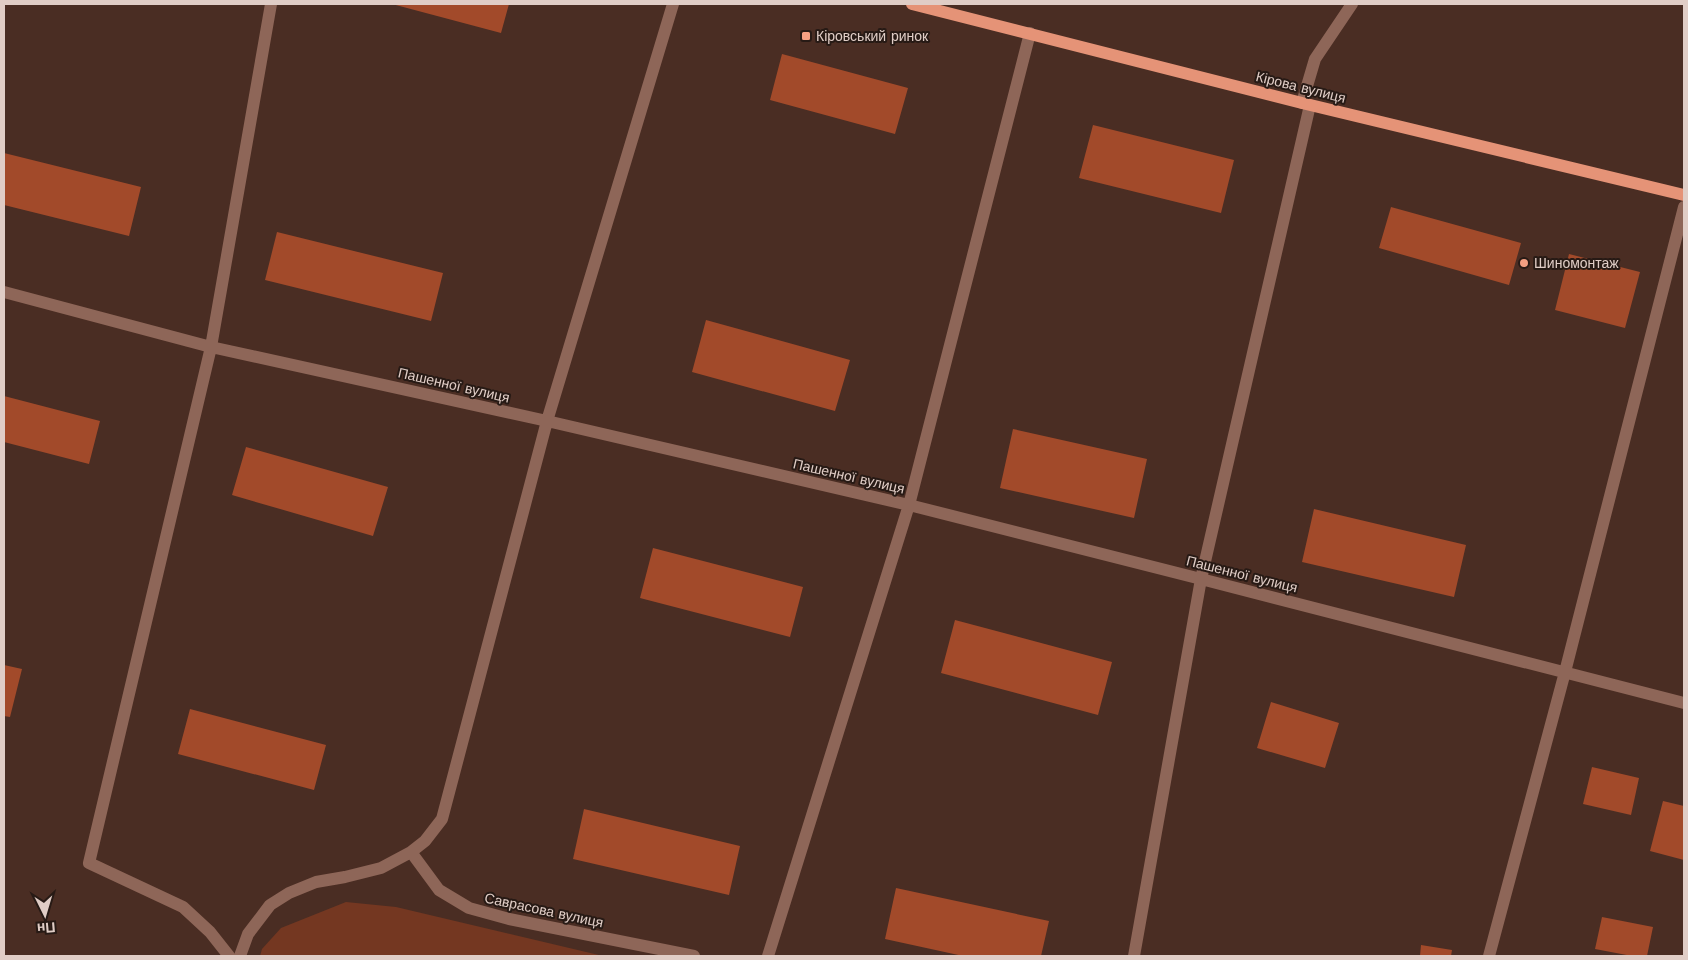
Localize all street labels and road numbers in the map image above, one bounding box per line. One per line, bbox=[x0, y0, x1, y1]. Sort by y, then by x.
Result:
street label: Кірова вулиця bbox=[1254, 68, 1348, 106]
street label: Пашенної вулиця bbox=[397, 364, 511, 406]
street label: Пашенної вулиця bbox=[792, 455, 906, 497]
street label: Пашенної вулиця bbox=[1185, 552, 1299, 596]
street label: Саврасова вулиця bbox=[483, 890, 605, 930]

